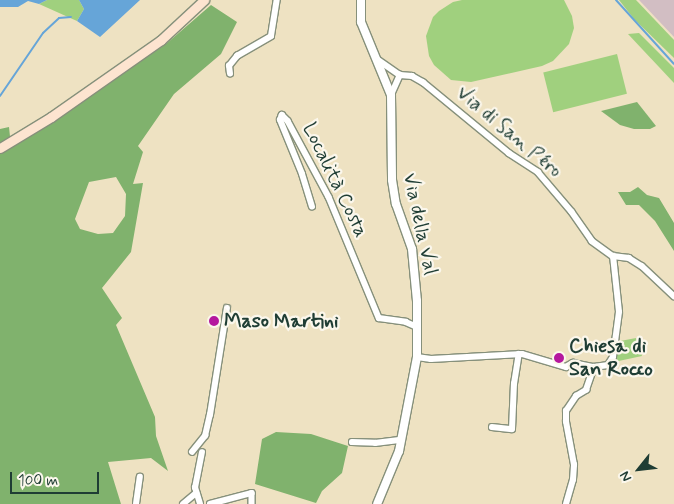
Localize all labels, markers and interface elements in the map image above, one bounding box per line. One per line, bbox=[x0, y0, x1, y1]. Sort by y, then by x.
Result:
street label: Via di San Péro bbox=[453, 82, 565, 182]
street label: Località Costa bbox=[297, 119, 373, 241]
street label: Via della Val bbox=[398, 171, 442, 277]
place label: Maso Martini bbox=[224, 309, 338, 333]
marker: Maso Martini bbox=[208, 315, 220, 327]
place label: Chiesa di San Rocco bbox=[569, 334, 651, 381]
marker: Chiesa di San Rocco bbox=[553, 352, 565, 364]
north arrow bbox=[614, 444, 664, 494]
scale bar bbox=[12, 462, 101, 494]
text: N bbox=[616, 468, 636, 485]
text: 100 m bbox=[18, 471, 58, 491]

